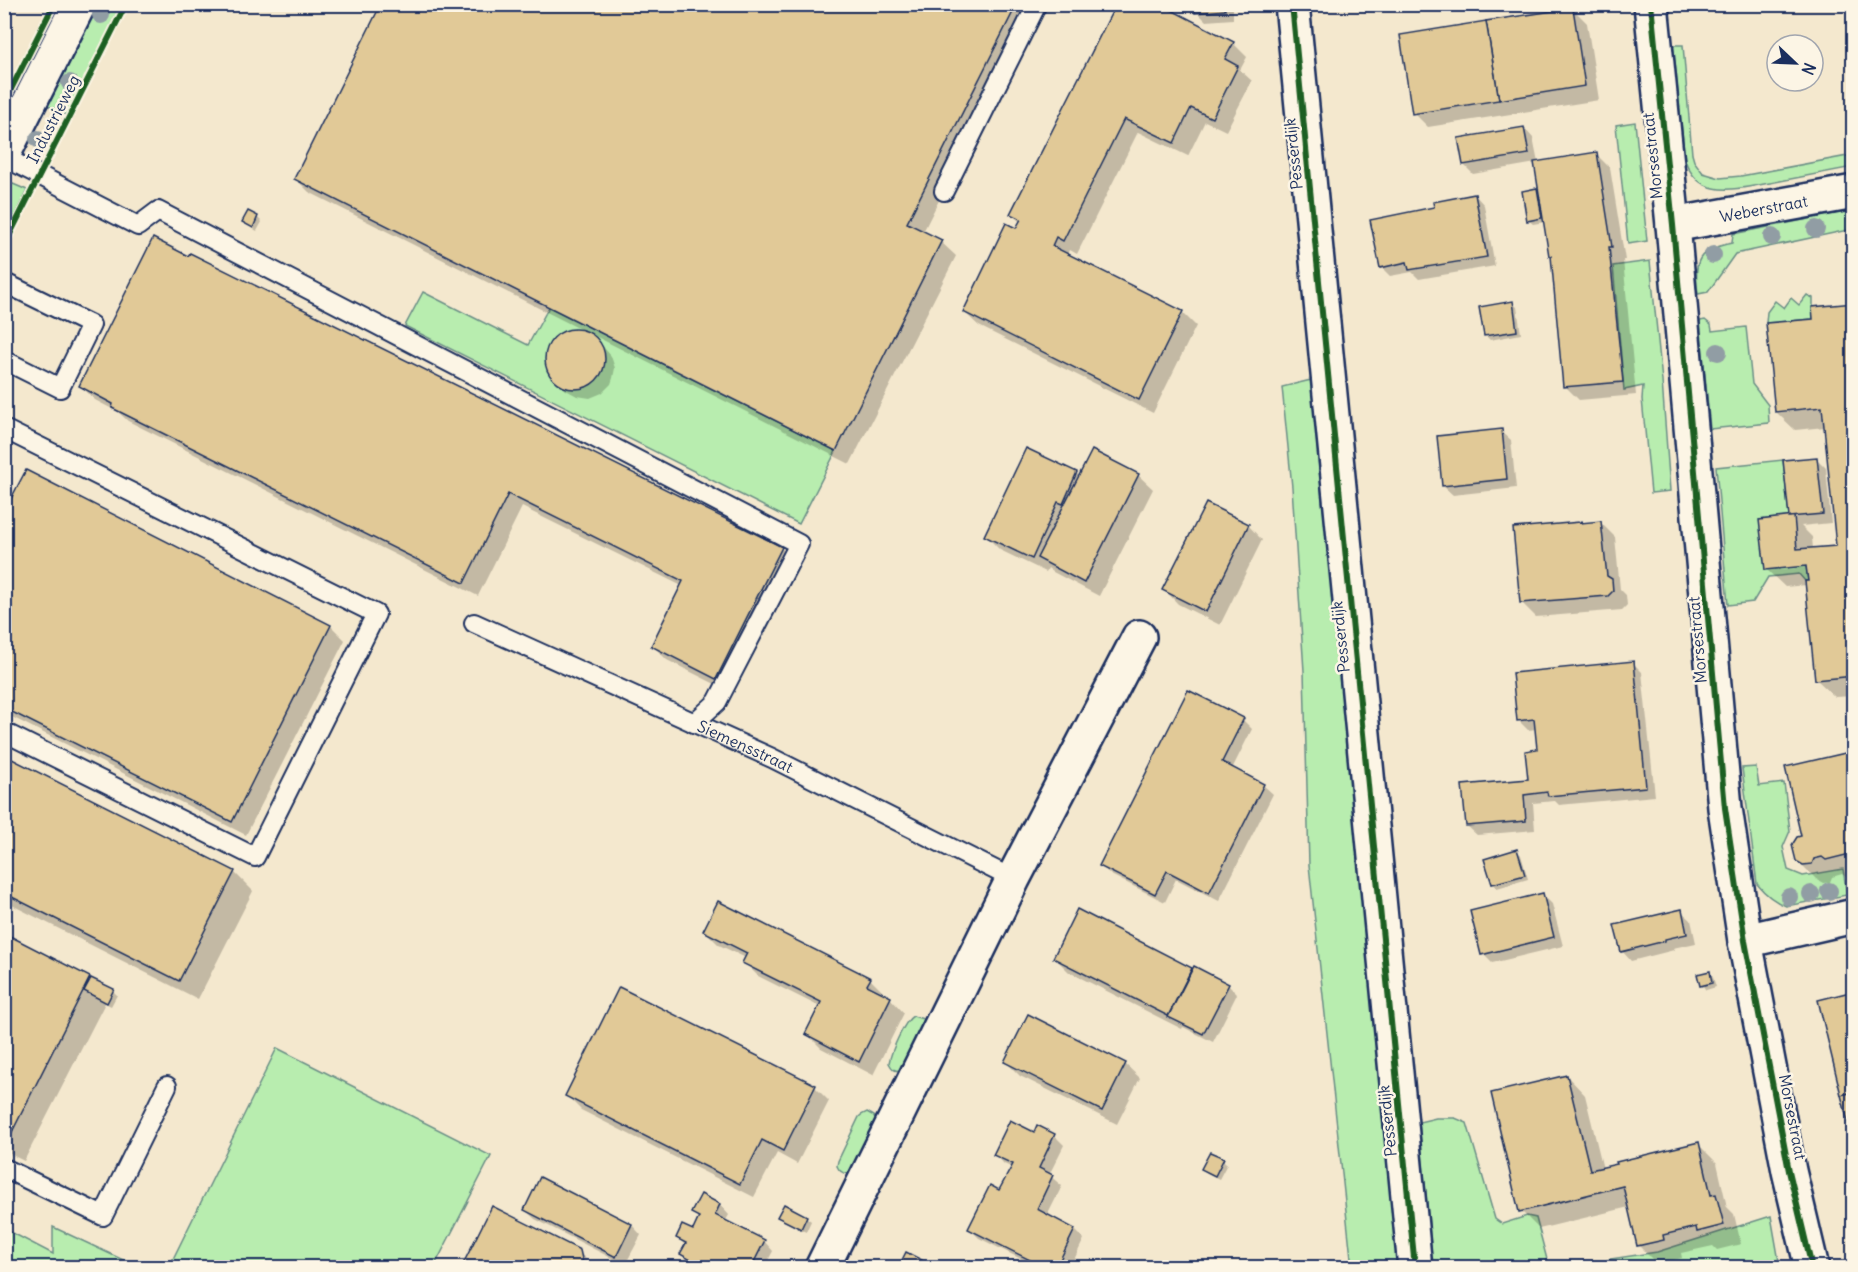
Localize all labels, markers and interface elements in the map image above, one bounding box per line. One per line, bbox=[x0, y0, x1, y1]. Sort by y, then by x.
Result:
north arrow bbox=[1765, 33, 1825, 93]
text: N bbox=[1797, 60, 1820, 78]
street label: Industrieweg bbox=[22, 72, 84, 166]
street label: Morsestraat bbox=[1637, 111, 1666, 200]
street label: Pesserdijk bbox=[1279, 117, 1307, 191]
street label: Weberstraat bbox=[1718, 191, 1810, 226]
street label: Morsestraat bbox=[1683, 595, 1711, 684]
street label: Pesserdijk bbox=[1326, 600, 1354, 674]
street label: Siemensstraat bbox=[694, 716, 797, 777]
street label: Morsestraat bbox=[1775, 1072, 1811, 1162]
street label: Pesserdijk bbox=[1373, 1084, 1401, 1158]

